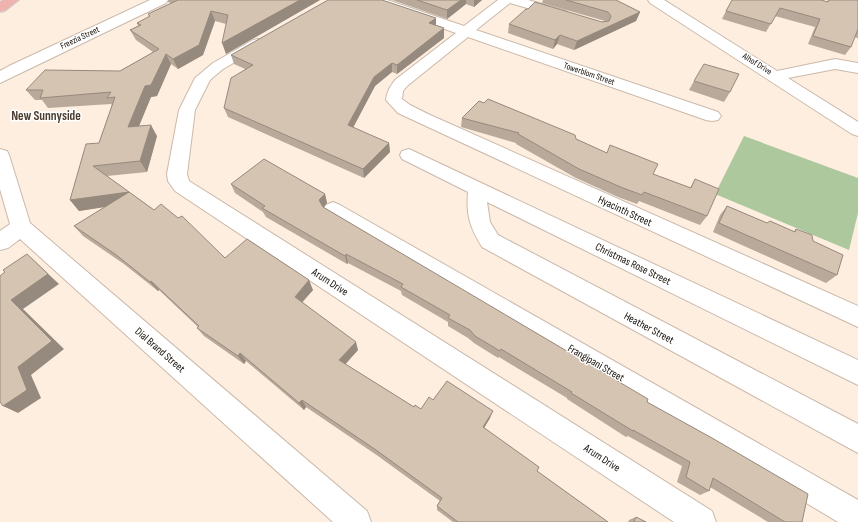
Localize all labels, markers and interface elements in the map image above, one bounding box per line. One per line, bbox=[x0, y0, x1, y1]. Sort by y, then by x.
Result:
street label: Freezia Street bbox=[59, 24, 102, 52]
street label: Alhof Drive bbox=[739, 50, 774, 78]
street label: Towerblom Street bbox=[562, 60, 616, 88]
district label: New Sunnyside bbox=[11, 108, 81, 124]
street label: Hyacinth Street bbox=[596, 193, 655, 229]
street label: Christmas Rose Street bbox=[593, 240, 673, 288]
street label: Arum Drive bbox=[309, 265, 351, 299]
street label: Heather Street bbox=[622, 309, 677, 347]
street label: Dial Brand Street bbox=[132, 325, 188, 376]
street label: Frangipani Street bbox=[565, 342, 627, 385]
street label: Arum Drive bbox=[581, 441, 623, 475]

